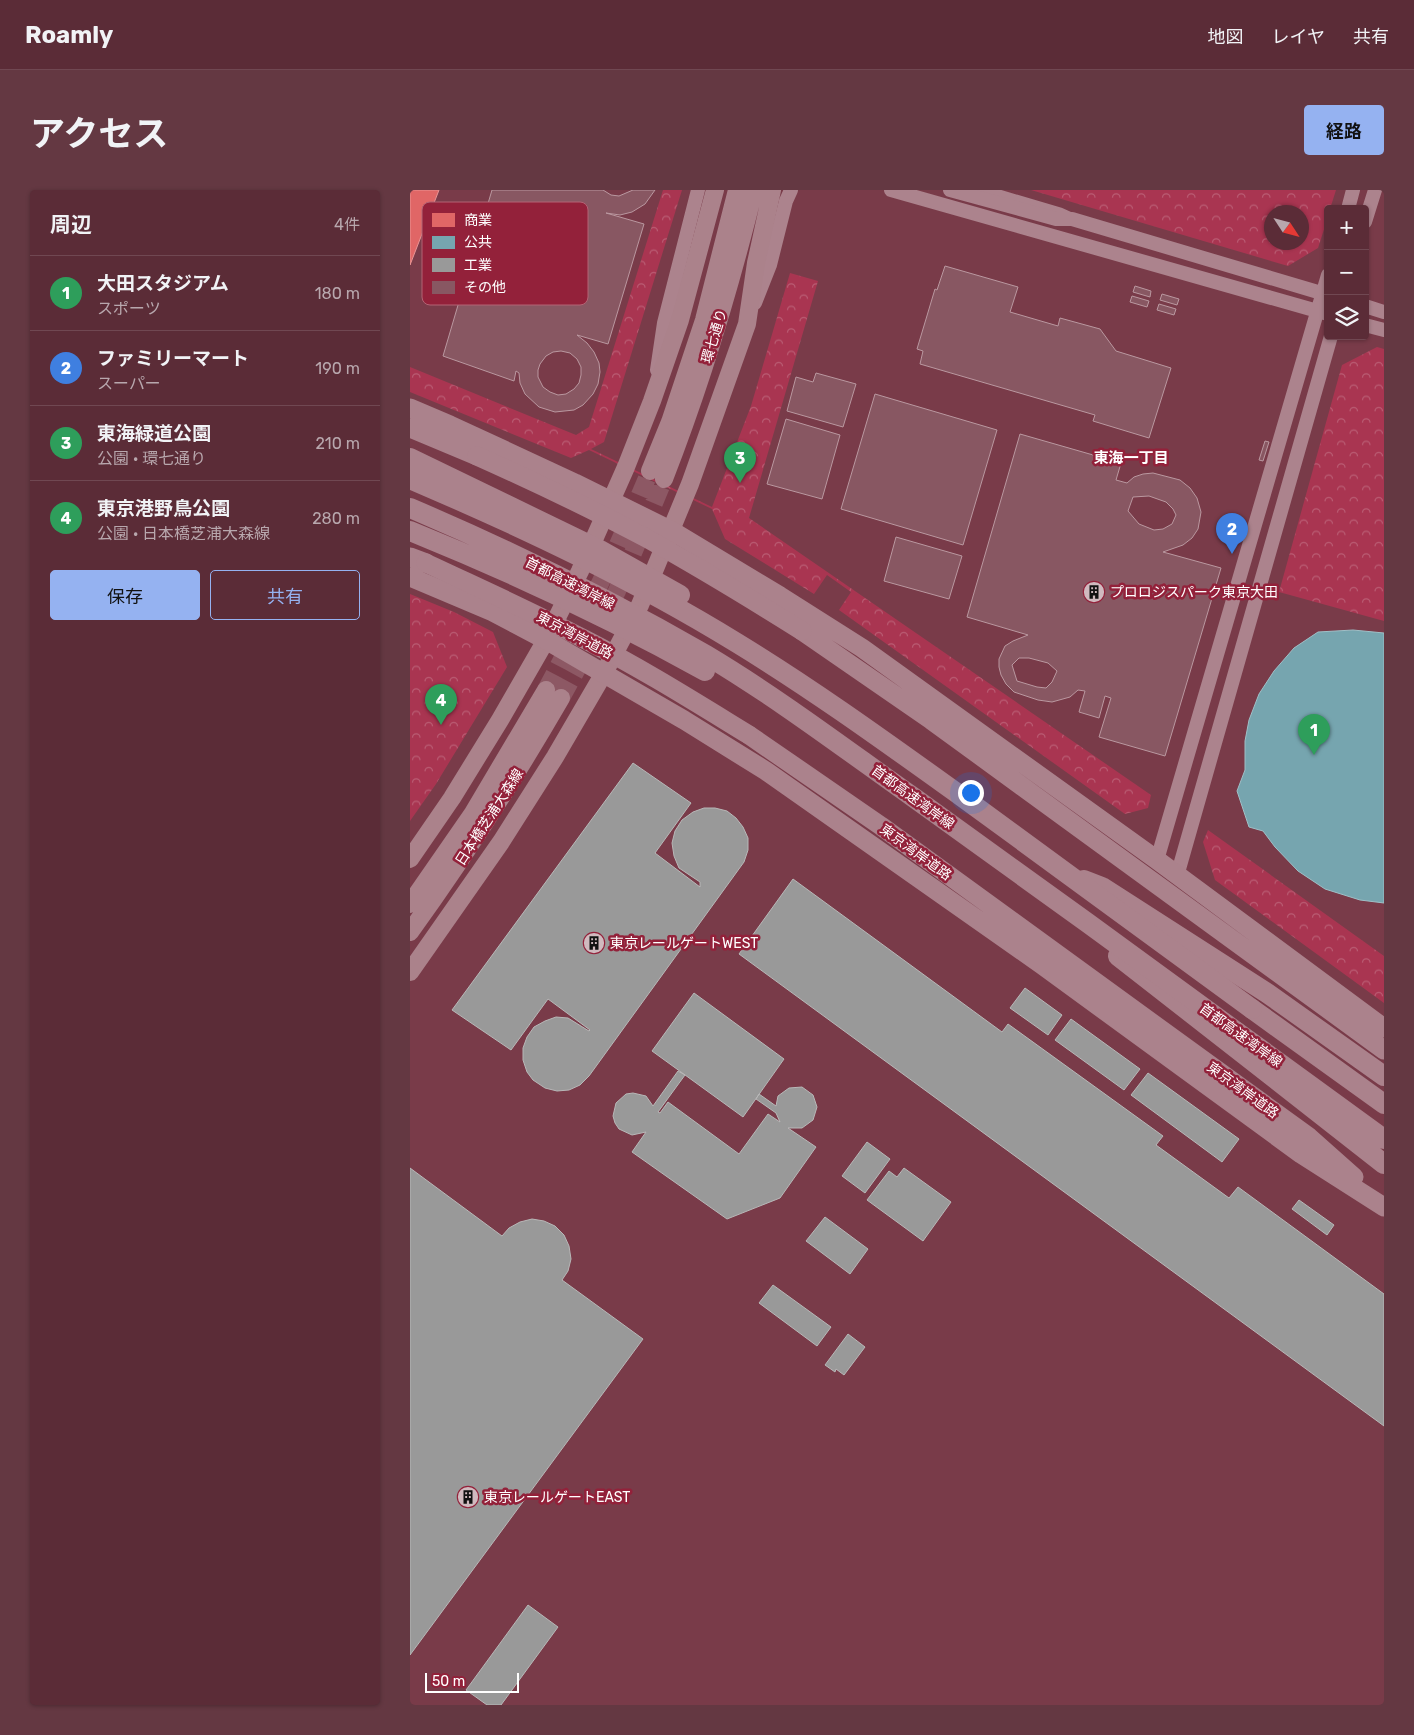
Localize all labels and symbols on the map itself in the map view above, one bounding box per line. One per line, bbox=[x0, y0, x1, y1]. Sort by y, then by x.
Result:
legend bbox=[422, 202, 588, 305]
north arrow bbox=[1264, 205, 1309, 250]
text: 商業 bbox=[464, 212, 492, 229]
text: 公共 bbox=[464, 234, 492, 251]
text: 工業 bbox=[464, 257, 492, 274]
text: その他 bbox=[464, 279, 506, 296]
street label: 環七通り bbox=[698, 307, 731, 365]
pin: 3 bbox=[724, 442, 756, 483]
district label: 東海一丁目 bbox=[1093, 449, 1169, 467]
pin: 2 bbox=[1216, 513, 1248, 554]
street label: 首都高速湾岸線 bbox=[522, 554, 617, 613]
building icon: プロロジスパーク東京大田 bbox=[1082, 580, 1106, 604]
place label: プロロジスパーク東京大田 bbox=[1110, 584, 1278, 601]
street label: 東京湾岸道路 bbox=[534, 608, 616, 663]
pin: 4 bbox=[425, 684, 457, 725]
pin: 1 bbox=[1298, 714, 1330, 755]
street label: 首都高速湾岸線 bbox=[868, 762, 957, 833]
street label: 日本橋芝浦大森線 bbox=[452, 766, 527, 869]
your location bbox=[958, 780, 984, 806]
street label: 東京湾岸道路 bbox=[877, 821, 955, 884]
building icon: 東京レールゲートWEST bbox=[582, 931, 606, 955]
place label: 東京レールゲートWEST bbox=[610, 935, 758, 952]
street label: 首都高速湾岸線 bbox=[1196, 1000, 1285, 1071]
street label: 東京湾岸道路 bbox=[1204, 1059, 1282, 1122]
building icon: 東京レールゲートEAST bbox=[456, 1485, 480, 1509]
place label: 東京レールゲートEAST bbox=[484, 1489, 630, 1506]
scale bar bbox=[425, 1670, 519, 1693]

